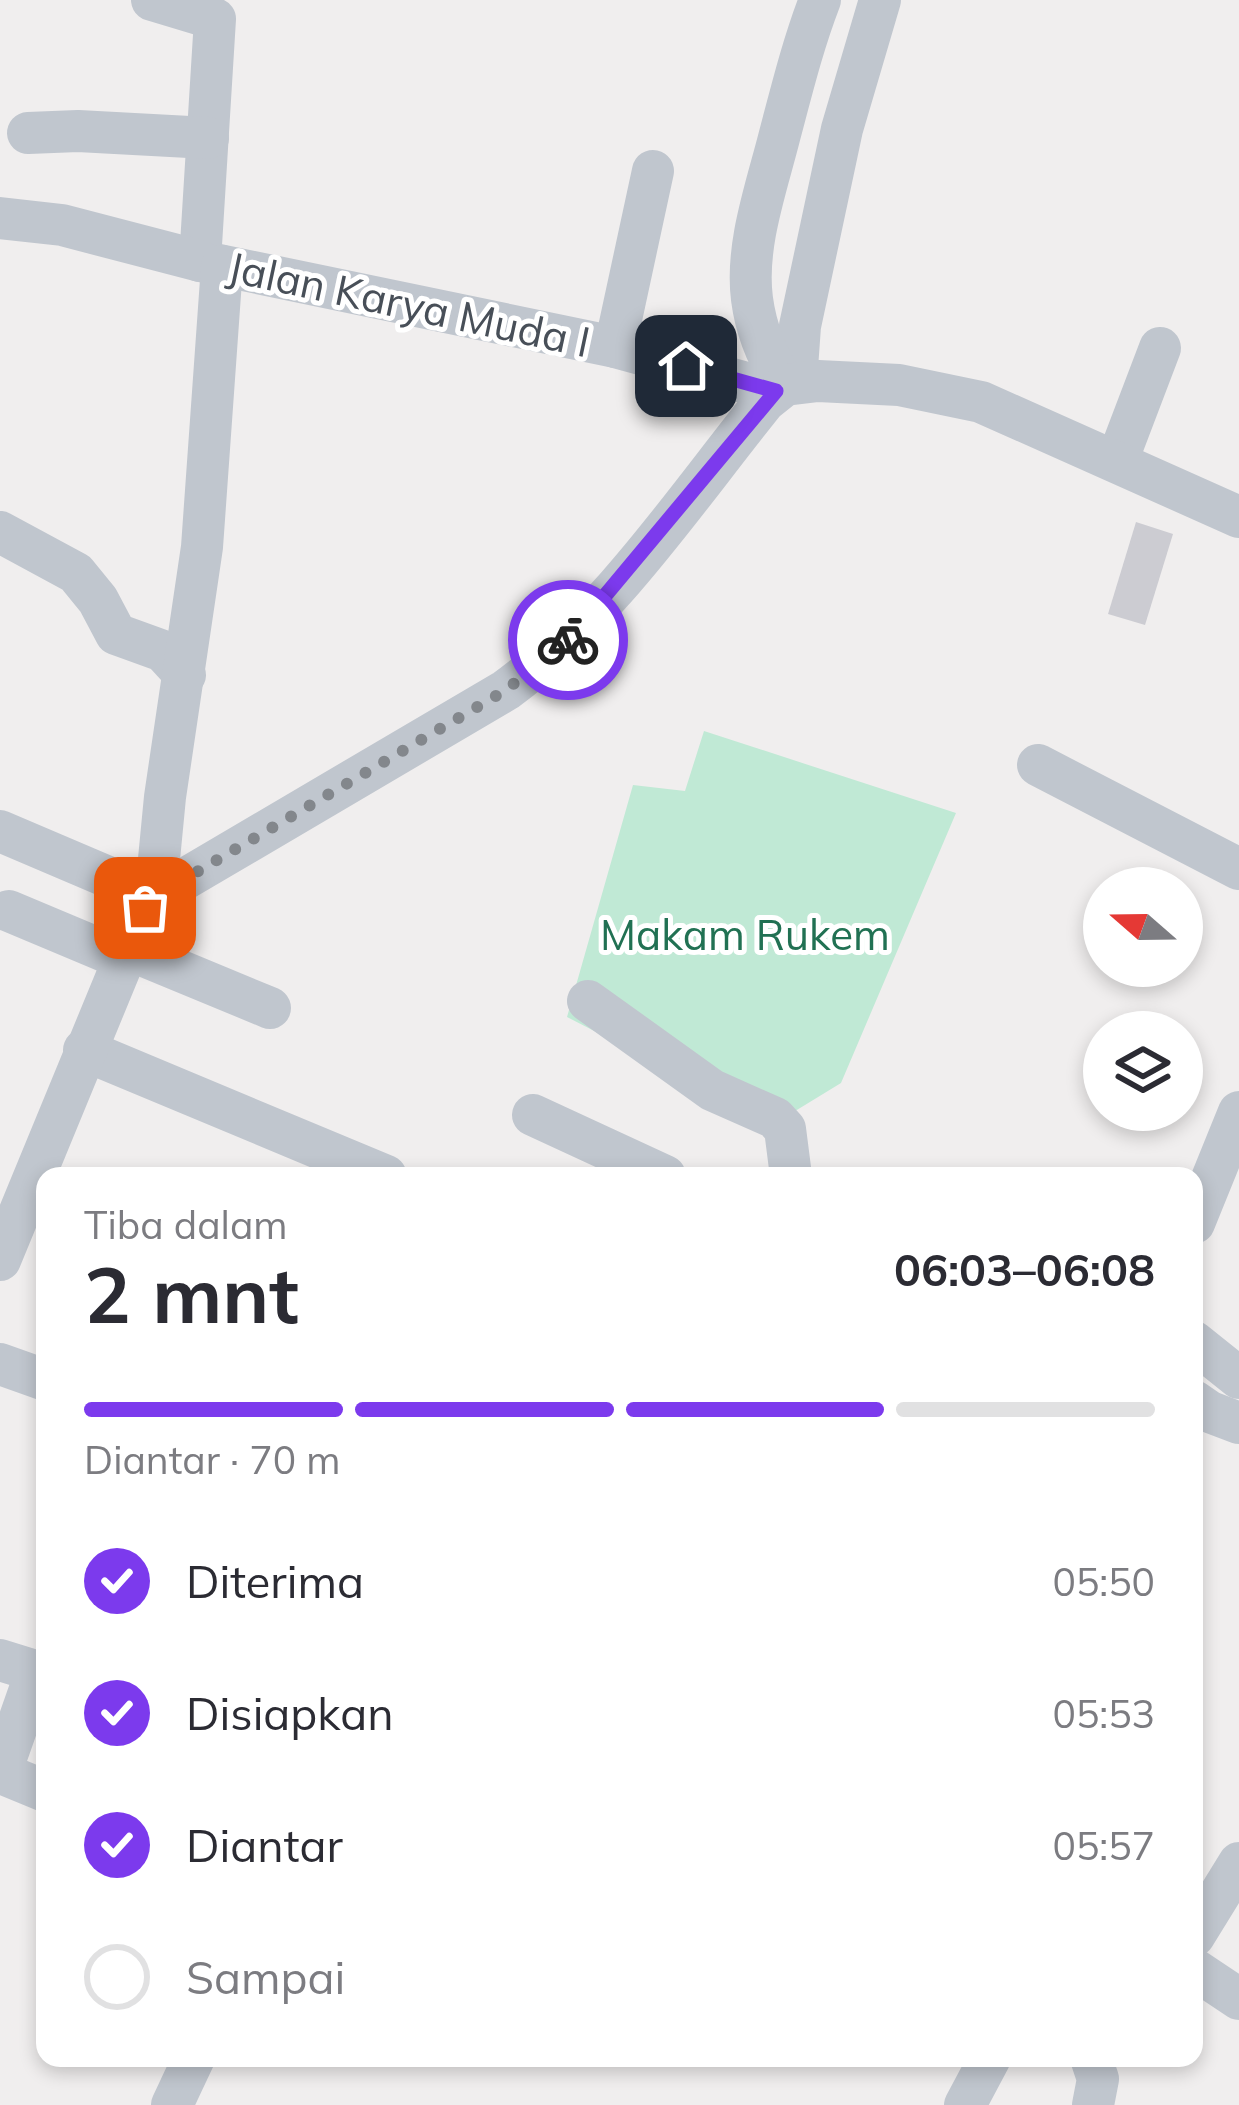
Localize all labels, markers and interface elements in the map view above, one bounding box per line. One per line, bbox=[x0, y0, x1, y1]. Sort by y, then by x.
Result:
street label: Jalan Karya Muda I bbox=[223, 240, 595, 368]
pin bbox=[635, 315, 737, 417]
icon: home bbox=[653, 333, 719, 399]
courier bbox=[508, 580, 628, 700]
icon: bike bbox=[535, 607, 601, 673]
pin bbox=[94, 857, 196, 959]
north arrow bbox=[1083, 867, 1203, 987]
map controls bbox=[1083, 867, 1203, 1131]
icon: bag bbox=[112, 875, 178, 941]
park label: Makam Rukem bbox=[600, 908, 890, 961]
button: layers bbox=[1083, 1011, 1203, 1131]
text: Tiba dalam bbox=[84, 1200, 288, 1249]
text: 06:03–06:08 bbox=[894, 1241, 1155, 1297]
text: 2 mnt bbox=[84, 1245, 299, 1343]
text: Diantar · 70 m bbox=[84, 1435, 340, 1484]
icon: check bbox=[84, 1548, 150, 1614]
text: Diterima bbox=[186, 1553, 364, 1609]
text: 05:50 bbox=[1053, 1557, 1155, 1606]
icon: check bbox=[84, 1680, 150, 1746]
text: Disiapkan bbox=[186, 1685, 394, 1741]
text: 05:53 bbox=[1053, 1689, 1155, 1738]
icon: check bbox=[84, 1812, 150, 1878]
text: Diantar bbox=[186, 1817, 343, 1873]
text: 05:57 bbox=[1053, 1821, 1155, 1870]
text: Sampai bbox=[186, 1949, 345, 2005]

